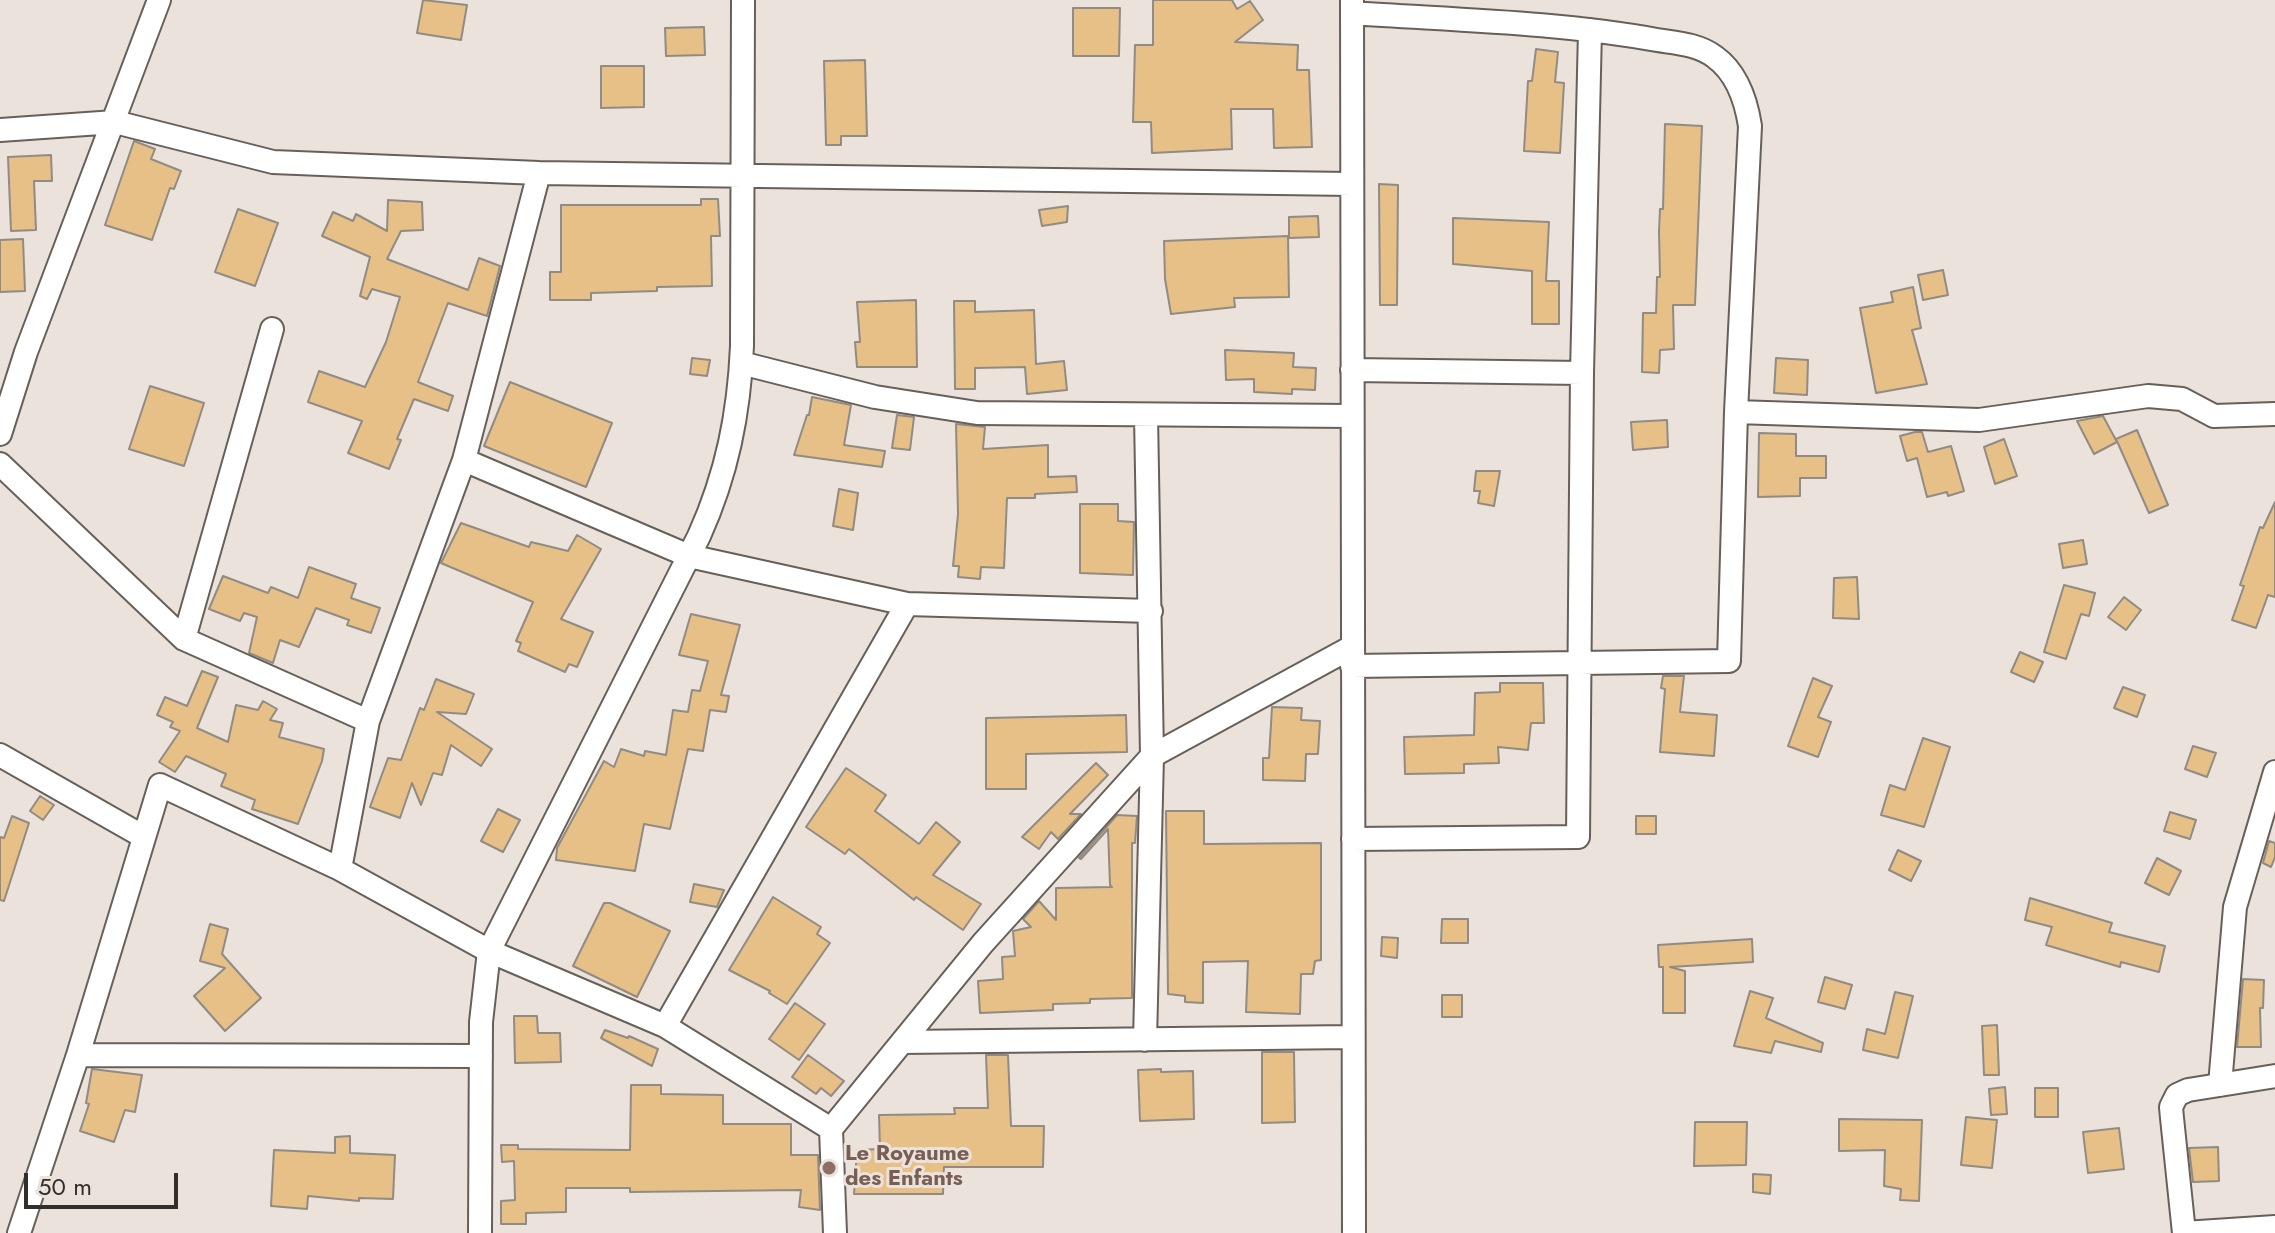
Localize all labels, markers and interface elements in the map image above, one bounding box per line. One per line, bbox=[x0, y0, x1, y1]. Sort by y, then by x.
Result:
place label: Le Royaume des Enfants bbox=[845, 1142, 969, 1194]
scale bar bbox=[28, 1157, 182, 1207]
marker: Le Royaume des Enfants bbox=[820, 1159, 838, 1177]
text: 50 m bbox=[38, 1169, 92, 1204]

